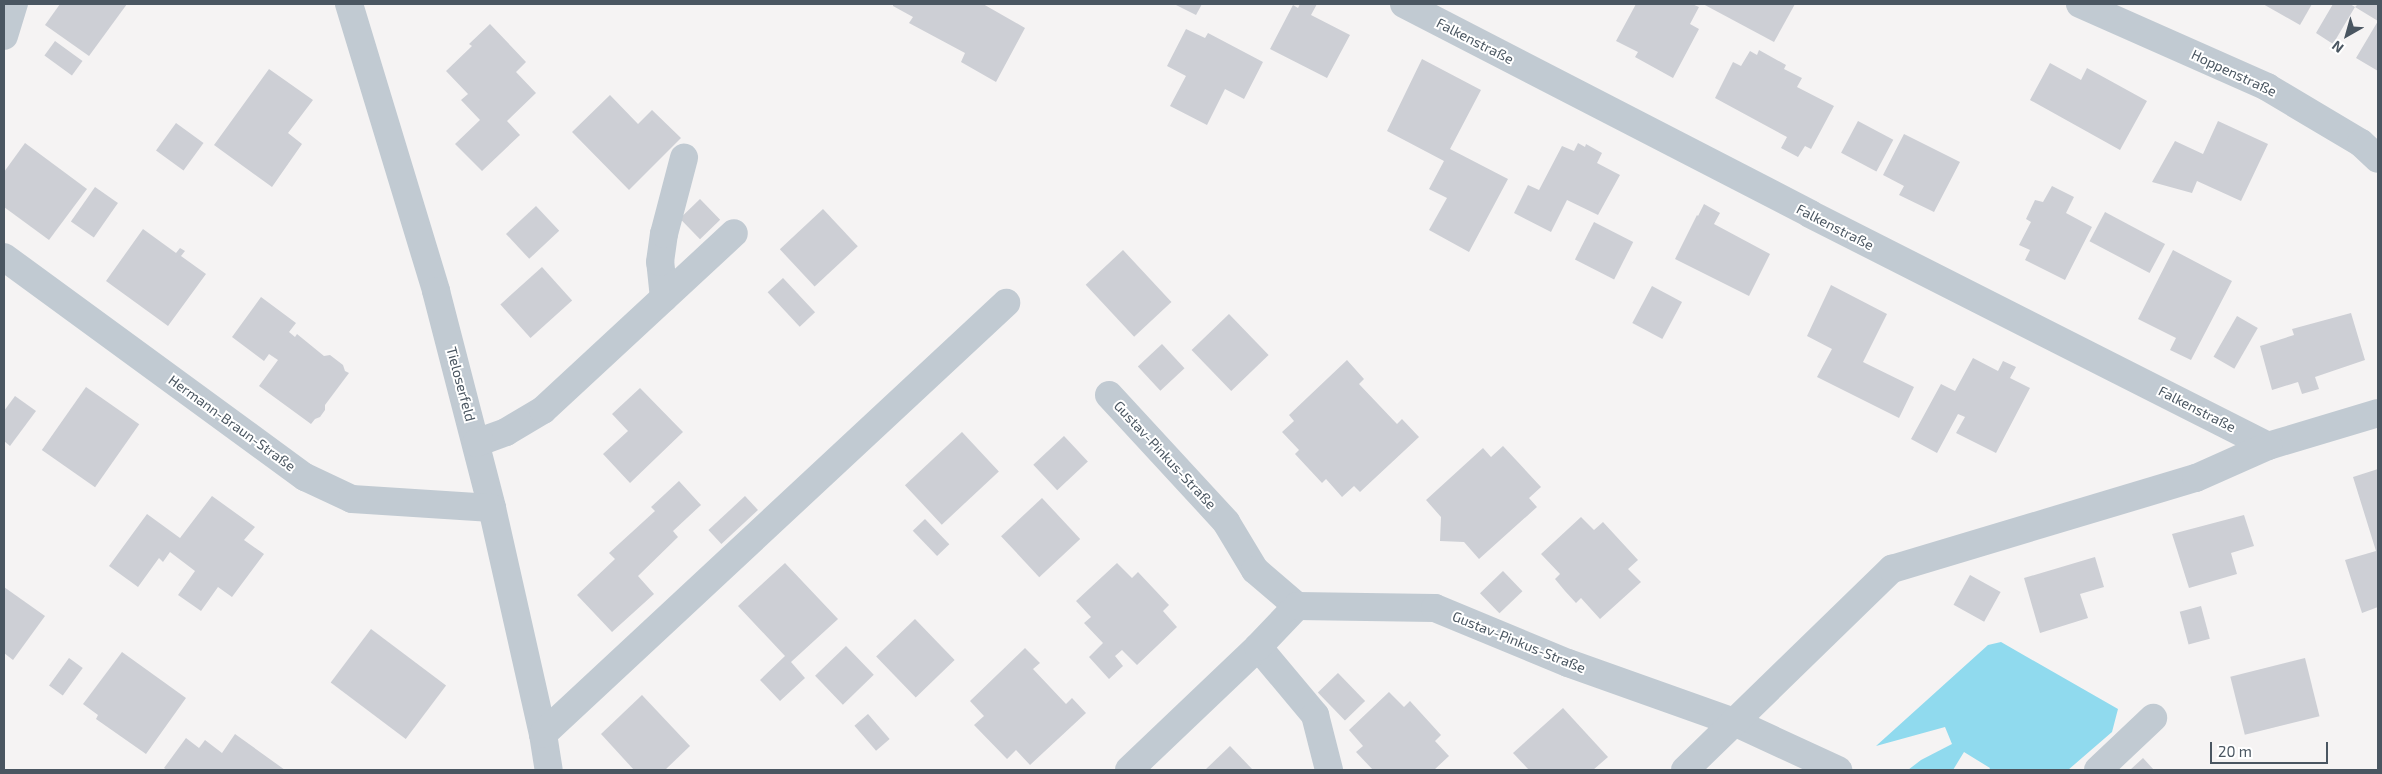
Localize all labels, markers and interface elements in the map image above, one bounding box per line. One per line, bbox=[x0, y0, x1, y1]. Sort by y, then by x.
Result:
north arrow bbox=[2322, 10, 2372, 60]
street label: Falkenstraße bbox=[1434, 14, 1516, 68]
text: N bbox=[2328, 37, 2347, 57]
street label: Hoppenstraße bbox=[2189, 46, 2279, 100]
street label: Falkenstraße bbox=[1794, 200, 1876, 254]
street label: Tieloserfeld bbox=[443, 345, 479, 423]
street label: Hermann-Braun-Straße bbox=[165, 371, 299, 475]
street label: Falkenstraße bbox=[2156, 382, 2238, 436]
street label: Gustav-Pinkus-Straße bbox=[1110, 397, 1220, 513]
street label: Gustav-Pinkus-Straße bbox=[1450, 608, 1588, 676]
scale bar bbox=[2212, 732, 2330, 764]
text: 20 m bbox=[2218, 742, 2252, 760]

